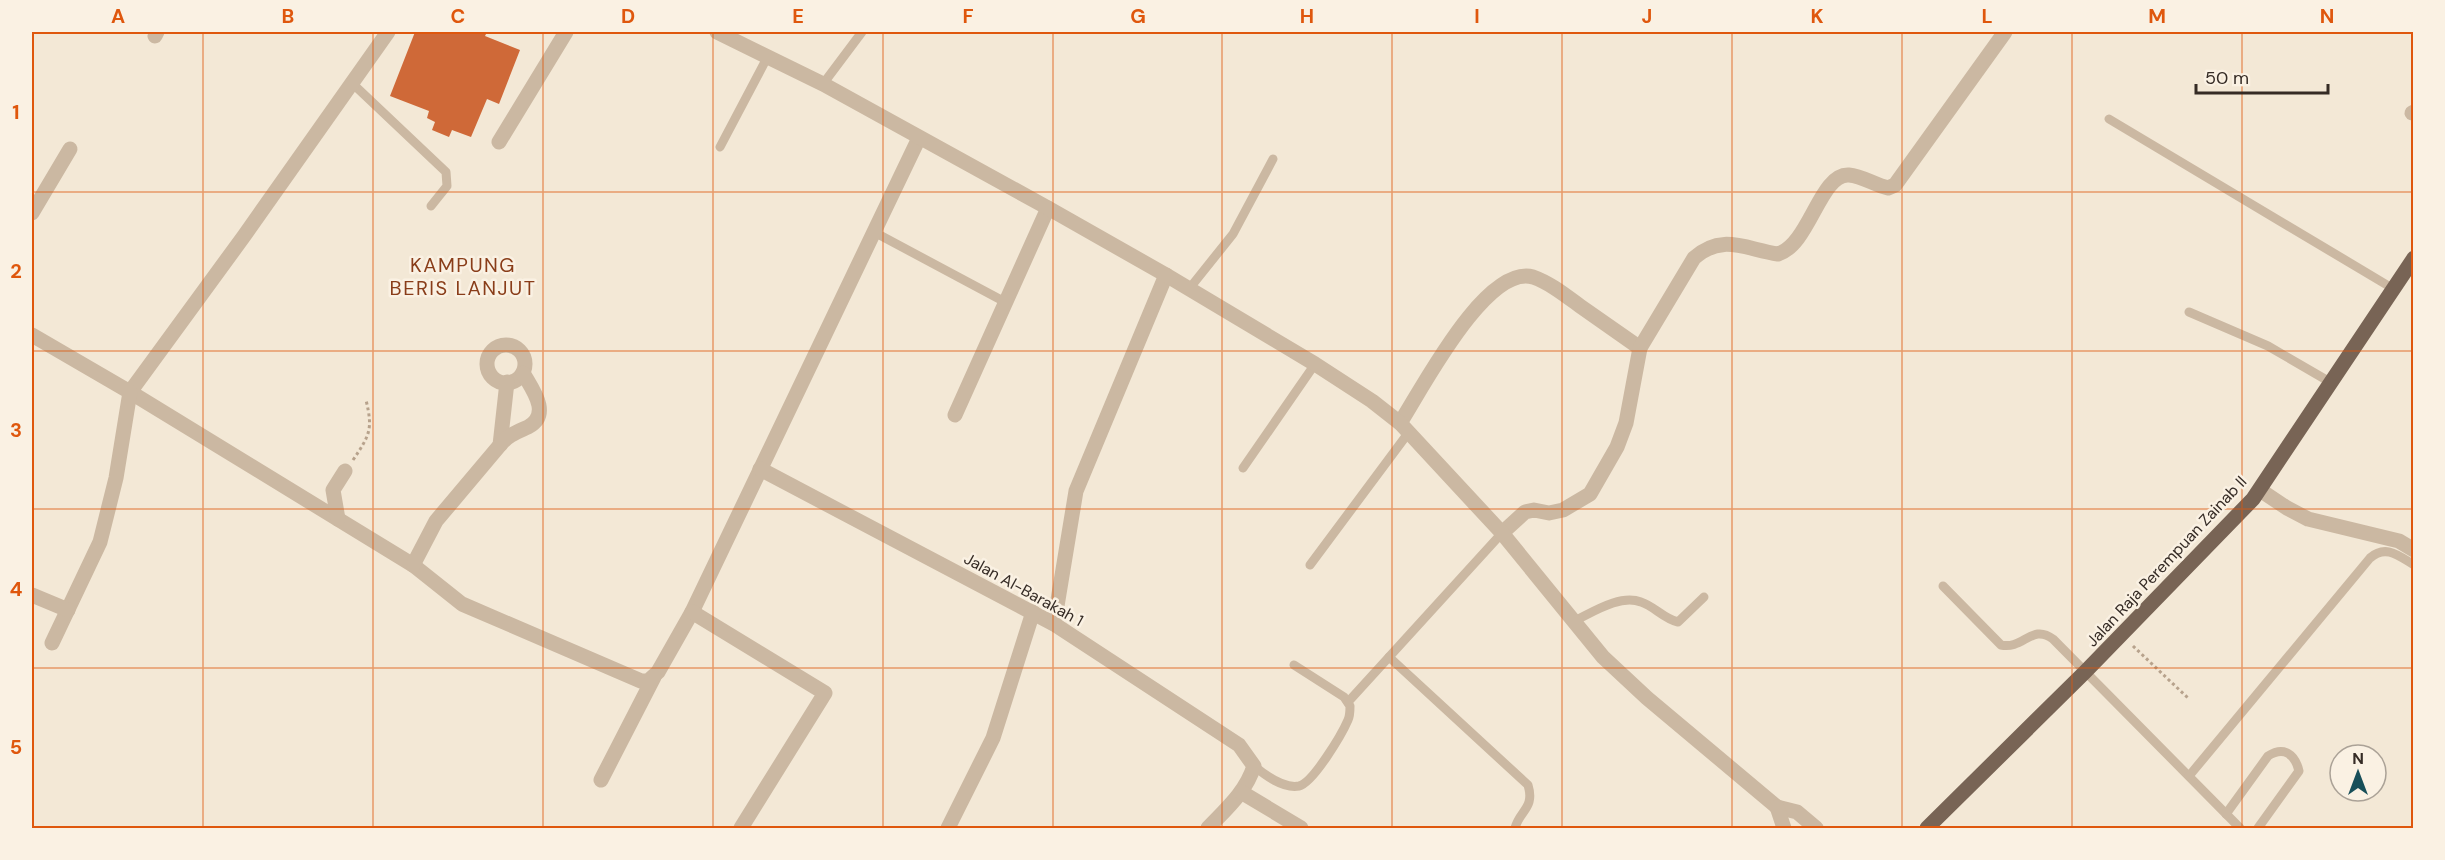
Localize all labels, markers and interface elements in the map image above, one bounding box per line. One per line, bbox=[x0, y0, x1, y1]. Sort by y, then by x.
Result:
text: A bbox=[111, 3, 125, 29]
text: B bbox=[282, 3, 294, 29]
text: C bbox=[451, 3, 465, 29]
text: D bbox=[621, 3, 635, 29]
text: E bbox=[792, 3, 804, 29]
text: F bbox=[962, 3, 974, 29]
text: G bbox=[1130, 3, 1146, 29]
text: H bbox=[1300, 3, 1314, 29]
text: I bbox=[1474, 3, 1480, 29]
text: J bbox=[1642, 3, 1652, 29]
text: K bbox=[1810, 3, 1824, 29]
text: L bbox=[1981, 3, 1993, 29]
text: M bbox=[2148, 3, 2166, 29]
text: N bbox=[2320, 3, 2334, 29]
scale bar bbox=[2196, 57, 2328, 95]
text: 50 m bbox=[2205, 66, 2249, 90]
text: 1 bbox=[12, 99, 20, 125]
district label: KAMPUNG BERIS LANJUT bbox=[390, 252, 536, 301]
text: 2 bbox=[10, 258, 22, 284]
text: 3 bbox=[10, 417, 22, 443]
street label: Jalan Raja Perempuan Zainab II bbox=[2082, 471, 2251, 651]
street label: Jalan Al-Barakah 1 bbox=[960, 548, 1087, 631]
text: 4 bbox=[10, 576, 23, 602]
text: 5 bbox=[10, 734, 22, 760]
north arrow bbox=[2328, 743, 2388, 803]
text: N bbox=[2352, 748, 2364, 769]

